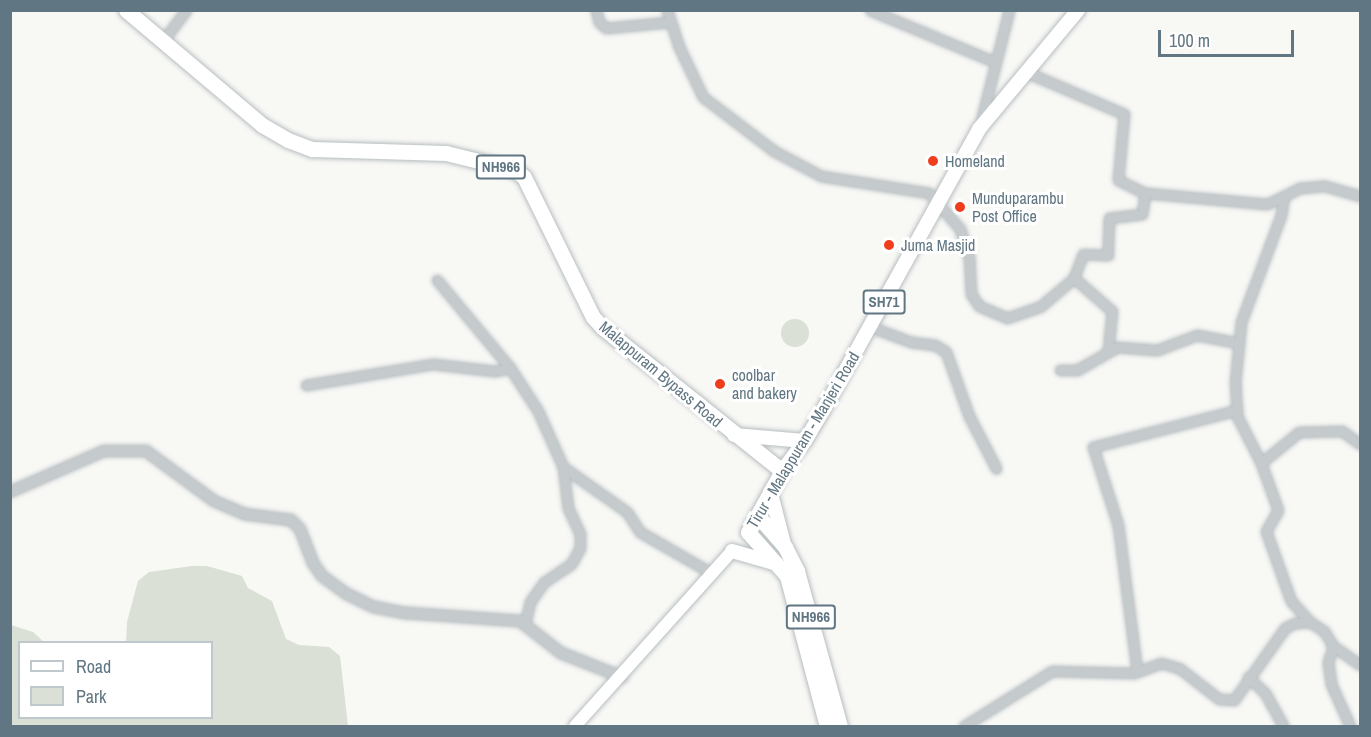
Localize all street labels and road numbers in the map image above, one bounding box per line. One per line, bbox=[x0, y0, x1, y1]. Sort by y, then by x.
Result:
road number: NH966 bbox=[476, 155, 526, 179]
road number: SH71 bbox=[862, 290, 906, 314]
street label: Malappuram Bypass Road bbox=[596, 317, 726, 431]
street label: Tirur - Malappuram - Manjeri Road bbox=[743, 348, 863, 532]
road number: NH966 bbox=[786, 605, 836, 629]

